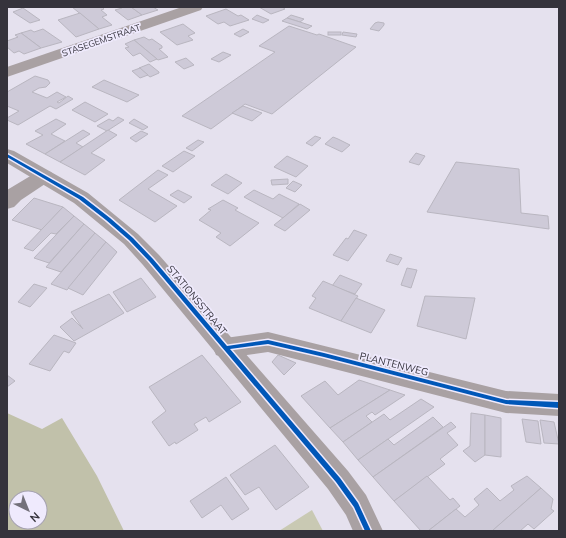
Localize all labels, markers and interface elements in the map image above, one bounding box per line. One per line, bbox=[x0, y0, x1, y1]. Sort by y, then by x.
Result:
street label: STASEGEMSTRAAT bbox=[60, 21, 142, 59]
street label: STATIONSSTRAAT bbox=[164, 263, 230, 337]
street label: PLANTENWEG bbox=[358, 349, 430, 379]
north arrow bbox=[8, 490, 48, 530]
text: N bbox=[27, 509, 43, 525]

